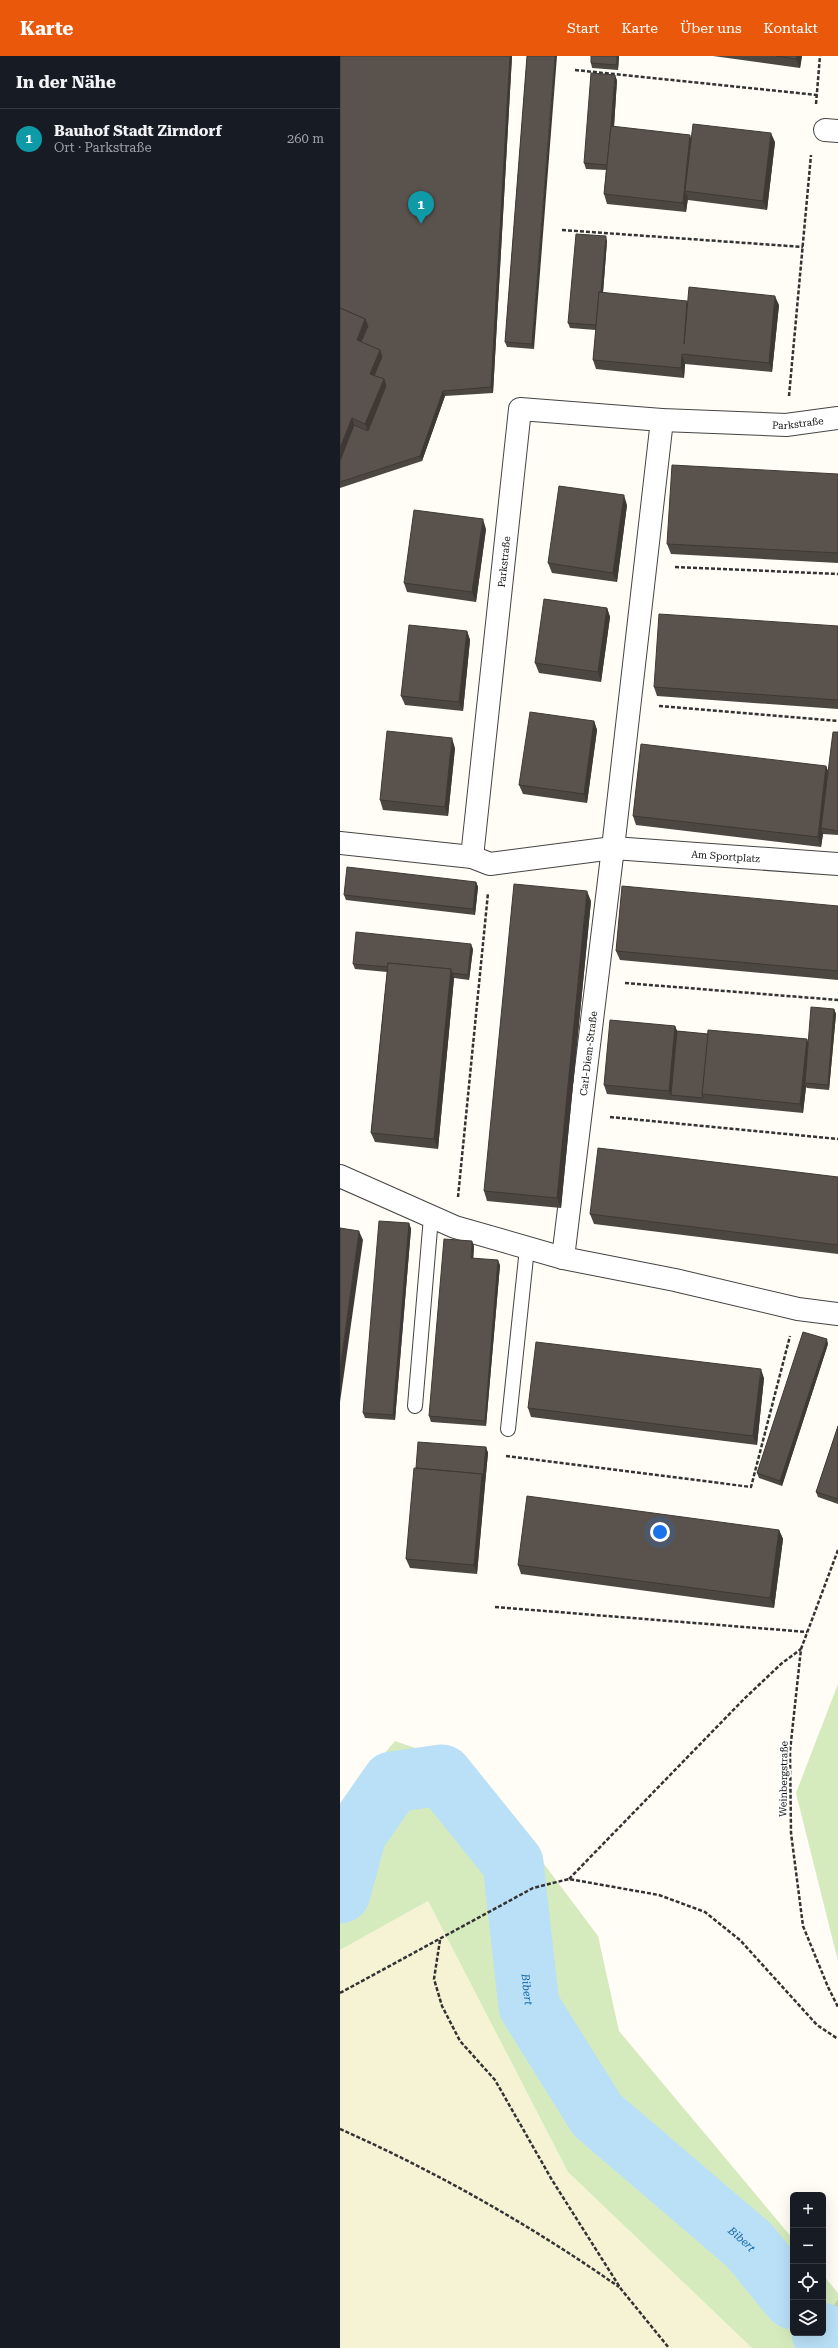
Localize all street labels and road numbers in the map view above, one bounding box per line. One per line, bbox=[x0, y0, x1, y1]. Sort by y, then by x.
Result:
street label: Parkstraße bbox=[772, 415, 825, 431]
street label: Parkstraße bbox=[496, 535, 512, 588]
street label: Am Sportplatz bbox=[691, 849, 761, 864]
street label: Carl-Diem-Straße bbox=[578, 1010, 599, 1097]
street label: Weinbergstraße bbox=[777, 1740, 790, 1817]

